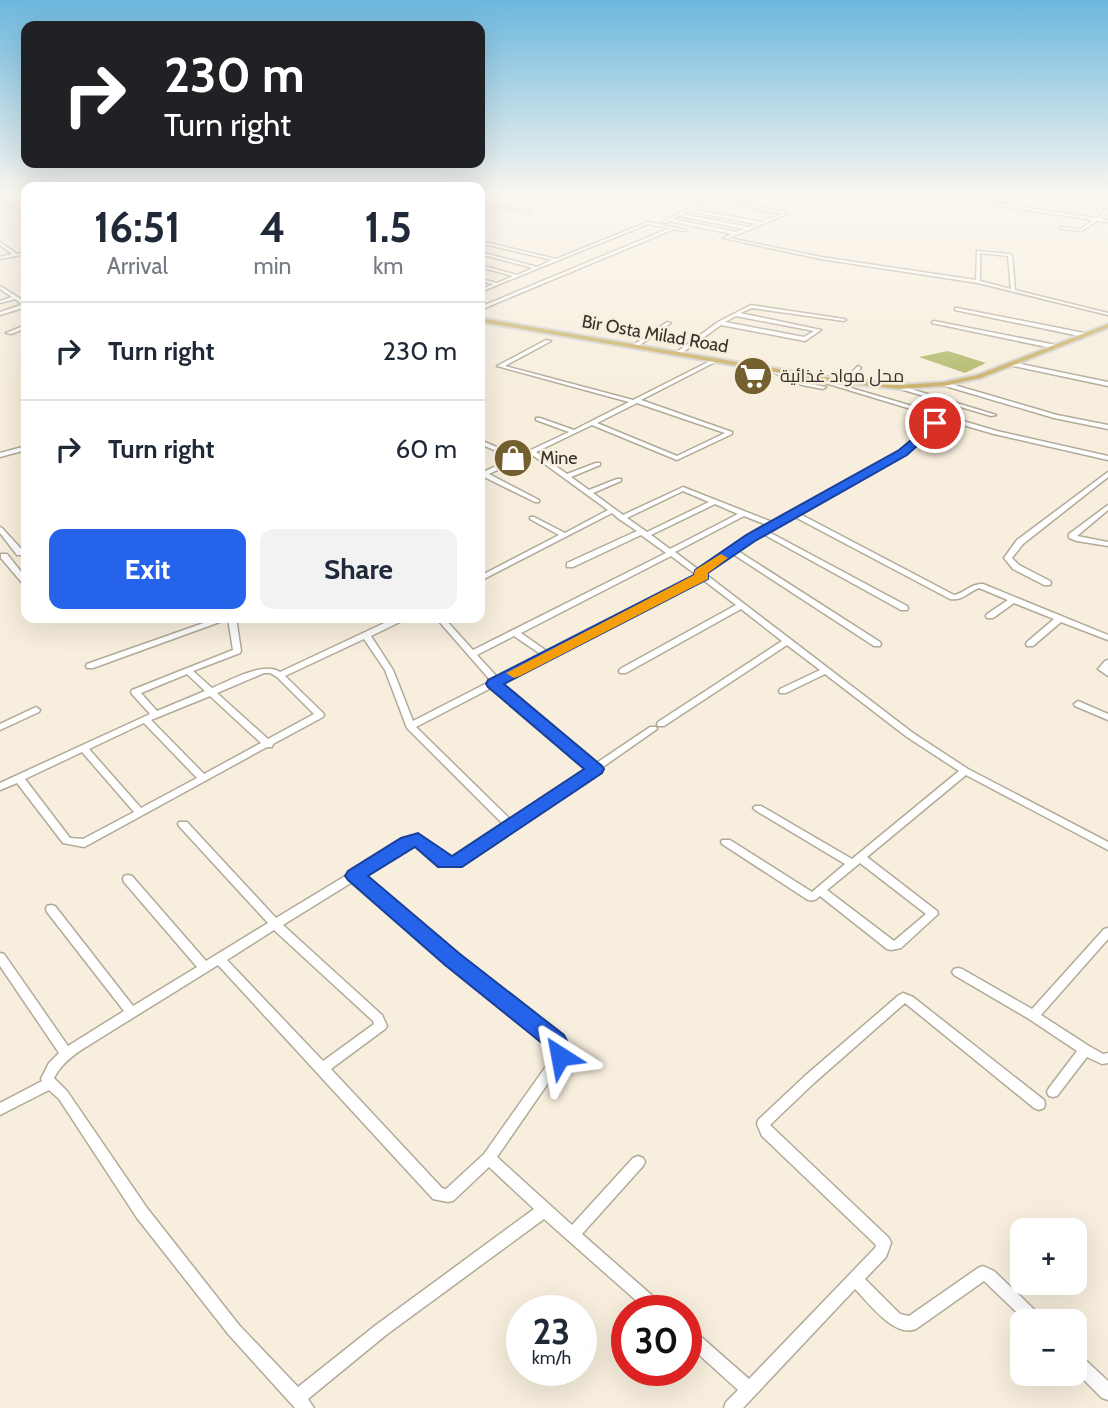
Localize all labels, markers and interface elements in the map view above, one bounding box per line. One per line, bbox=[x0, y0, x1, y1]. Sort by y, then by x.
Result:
text: 230 m bbox=[164, 45, 305, 104]
icon: right bbox=[49, 49, 140, 140]
text: Turn right bbox=[164, 105, 291, 144]
text: 16:51 bbox=[94, 201, 181, 253]
text: 4 bbox=[259, 201, 286, 253]
text: 1.5 bbox=[365, 201, 412, 253]
text: Arrival bbox=[107, 252, 168, 280]
text: min bbox=[254, 252, 291, 280]
text: km bbox=[373, 252, 403, 280]
street label: Bir Osta Milad Road bbox=[580, 310, 730, 358]
icon: right bbox=[49, 332, 87, 370]
text: Turn right bbox=[108, 335, 214, 367]
text: 230 m bbox=[383, 335, 457, 367]
supermarket icon: محل مواد غذائية bbox=[732, 355, 774, 397]
place label: محل مواد غذائية bbox=[780, 365, 904, 387]
pin bbox=[905, 393, 965, 453]
icon: arrive bbox=[916, 404, 954, 442]
icon: right bbox=[49, 430, 87, 468]
text: Turn right bbox=[108, 433, 214, 465]
text: 60 m bbox=[395, 433, 457, 465]
shop icon: Mine bbox=[492, 437, 534, 479]
place label: Mine bbox=[540, 447, 578, 469]
button: Exit bbox=[49, 529, 246, 609]
button: Share bbox=[260, 529, 457, 609]
position arrow bbox=[523, 1019, 597, 1093]
map controls bbox=[1010, 1218, 1087, 1386]
button: + bbox=[1010, 1218, 1087, 1295]
speed limit sign: 30 bbox=[611, 1295, 702, 1386]
button: − bbox=[1010, 1309, 1087, 1386]
text: 23 bbox=[533, 1310, 570, 1353]
text: km/h bbox=[532, 1347, 571, 1369]

